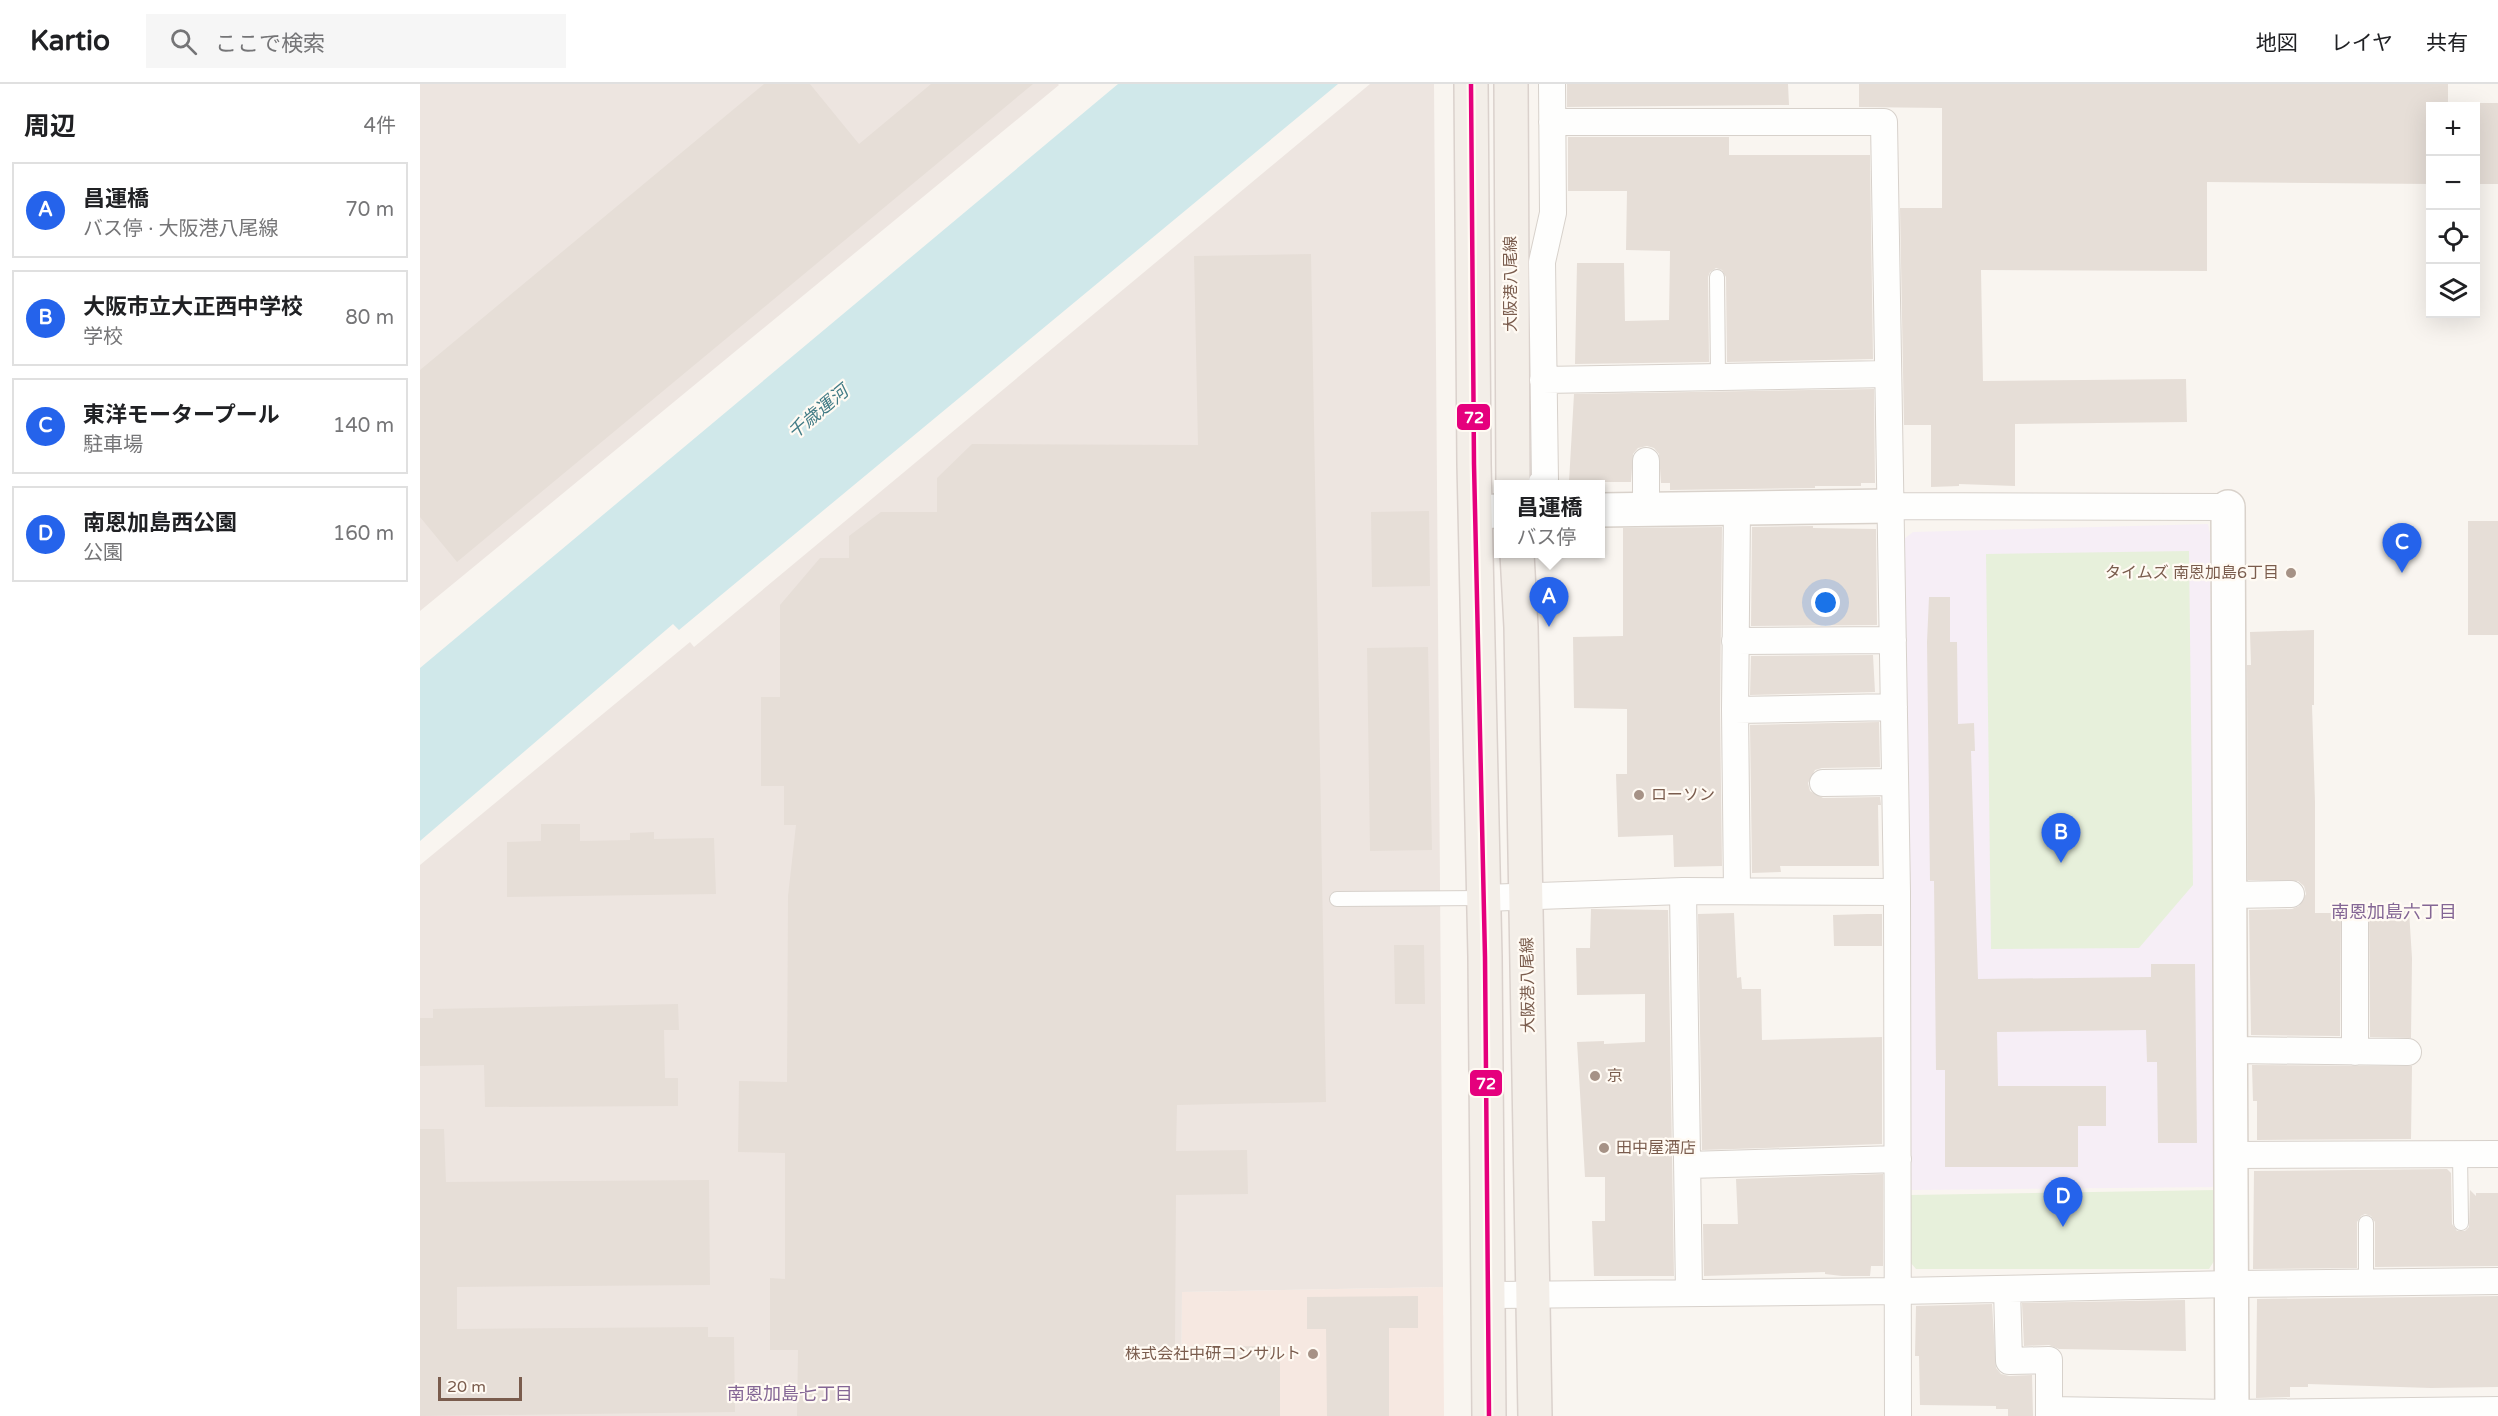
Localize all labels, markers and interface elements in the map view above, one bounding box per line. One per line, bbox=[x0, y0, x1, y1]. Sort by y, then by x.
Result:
search box bbox=[146, 14, 566, 68]
text: Kartio bbox=[30, 24, 110, 58]
icon: search bbox=[167, 25, 200, 58]
text: ここで検索 bbox=[215, 31, 325, 57]
text: 地図 bbox=[2256, 31, 2298, 56]
text: レイヤ bbox=[2331, 31, 2393, 56]
text: 共有 bbox=[2426, 31, 2468, 56]
map controls bbox=[2426, 102, 2480, 318]
button: + bbox=[2426, 102, 2480, 156]
text: 周辺 bbox=[24, 111, 76, 142]
text: 4件 bbox=[363, 114, 396, 138]
button: − bbox=[2426, 156, 2480, 210]
text: 昌運橋 bbox=[83, 186, 149, 212]
text: A bbox=[38, 198, 53, 222]
text: 70 m bbox=[345, 198, 394, 222]
button: locate bbox=[2426, 210, 2480, 264]
text: バス停 · 大阪港八尾線 bbox=[83, 217, 279, 241]
street label: 大阪港八尾線 bbox=[1501, 236, 1521, 332]
button: layers bbox=[2426, 264, 2480, 318]
text: 大阪市立大正西中学校 bbox=[83, 294, 303, 320]
text: B bbox=[39, 306, 52, 330]
text: 80 m bbox=[345, 306, 394, 330]
text: 学校 bbox=[83, 325, 123, 349]
water label: 千歳運河 bbox=[783, 379, 855, 444]
text: 東洋モータープール bbox=[83, 402, 280, 428]
line badge: 72 bbox=[1456, 403, 1491, 431]
text: 72 bbox=[1464, 408, 1484, 428]
text: C bbox=[39, 414, 52, 438]
text: 140 m bbox=[333, 414, 394, 438]
text: 駐車場 bbox=[83, 433, 143, 457]
popup bbox=[1494, 480, 1605, 558]
text: 昌運橋 bbox=[1516, 495, 1583, 521]
text: 南恩加島西公園 bbox=[83, 510, 237, 536]
text: D bbox=[38, 522, 53, 546]
text: 160 m bbox=[333, 522, 394, 546]
pin: C bbox=[2382, 524, 2422, 573]
text: バス停 bbox=[1516, 526, 1576, 550]
text: 公園 bbox=[83, 541, 123, 565]
place label: タイムズ 南恩加島6丁目 bbox=[2105, 563, 2279, 583]
marker: タイムズ 南恩加島6丁目 bbox=[2284, 566, 2298, 580]
pin: A bbox=[1530, 578, 1568, 627]
your location bbox=[1811, 588, 1840, 617]
place label: ローソン bbox=[1651, 785, 1715, 805]
marker: ローソン bbox=[1632, 788, 1646, 802]
pin: B bbox=[2042, 814, 2080, 863]
district label: 南恩加島六丁目 bbox=[2331, 901, 2457, 923]
street label: 大阪港八尾線 bbox=[1517, 937, 1539, 1033]
place label: 京 bbox=[1607, 1066, 1623, 1086]
line badge: 72 bbox=[1469, 1069, 1503, 1097]
marker: 京 bbox=[1588, 1069, 1602, 1083]
text: 72 bbox=[1476, 1074, 1496, 1094]
place label: 田中屋酒店 bbox=[1616, 1138, 1696, 1158]
marker: 田中屋酒店 bbox=[1597, 1141, 1611, 1155]
pin: D bbox=[2044, 1178, 2082, 1227]
place label: 株式会社中研コンサルト bbox=[1125, 1344, 1301, 1364]
marker: 株式会社中研コンサルト bbox=[1306, 1347, 1320, 1361]
scale bar bbox=[438, 1374, 522, 1402]
text: 20 m bbox=[447, 1377, 486, 1397]
district label: 南恩加島七丁目 bbox=[727, 1383, 853, 1405]

